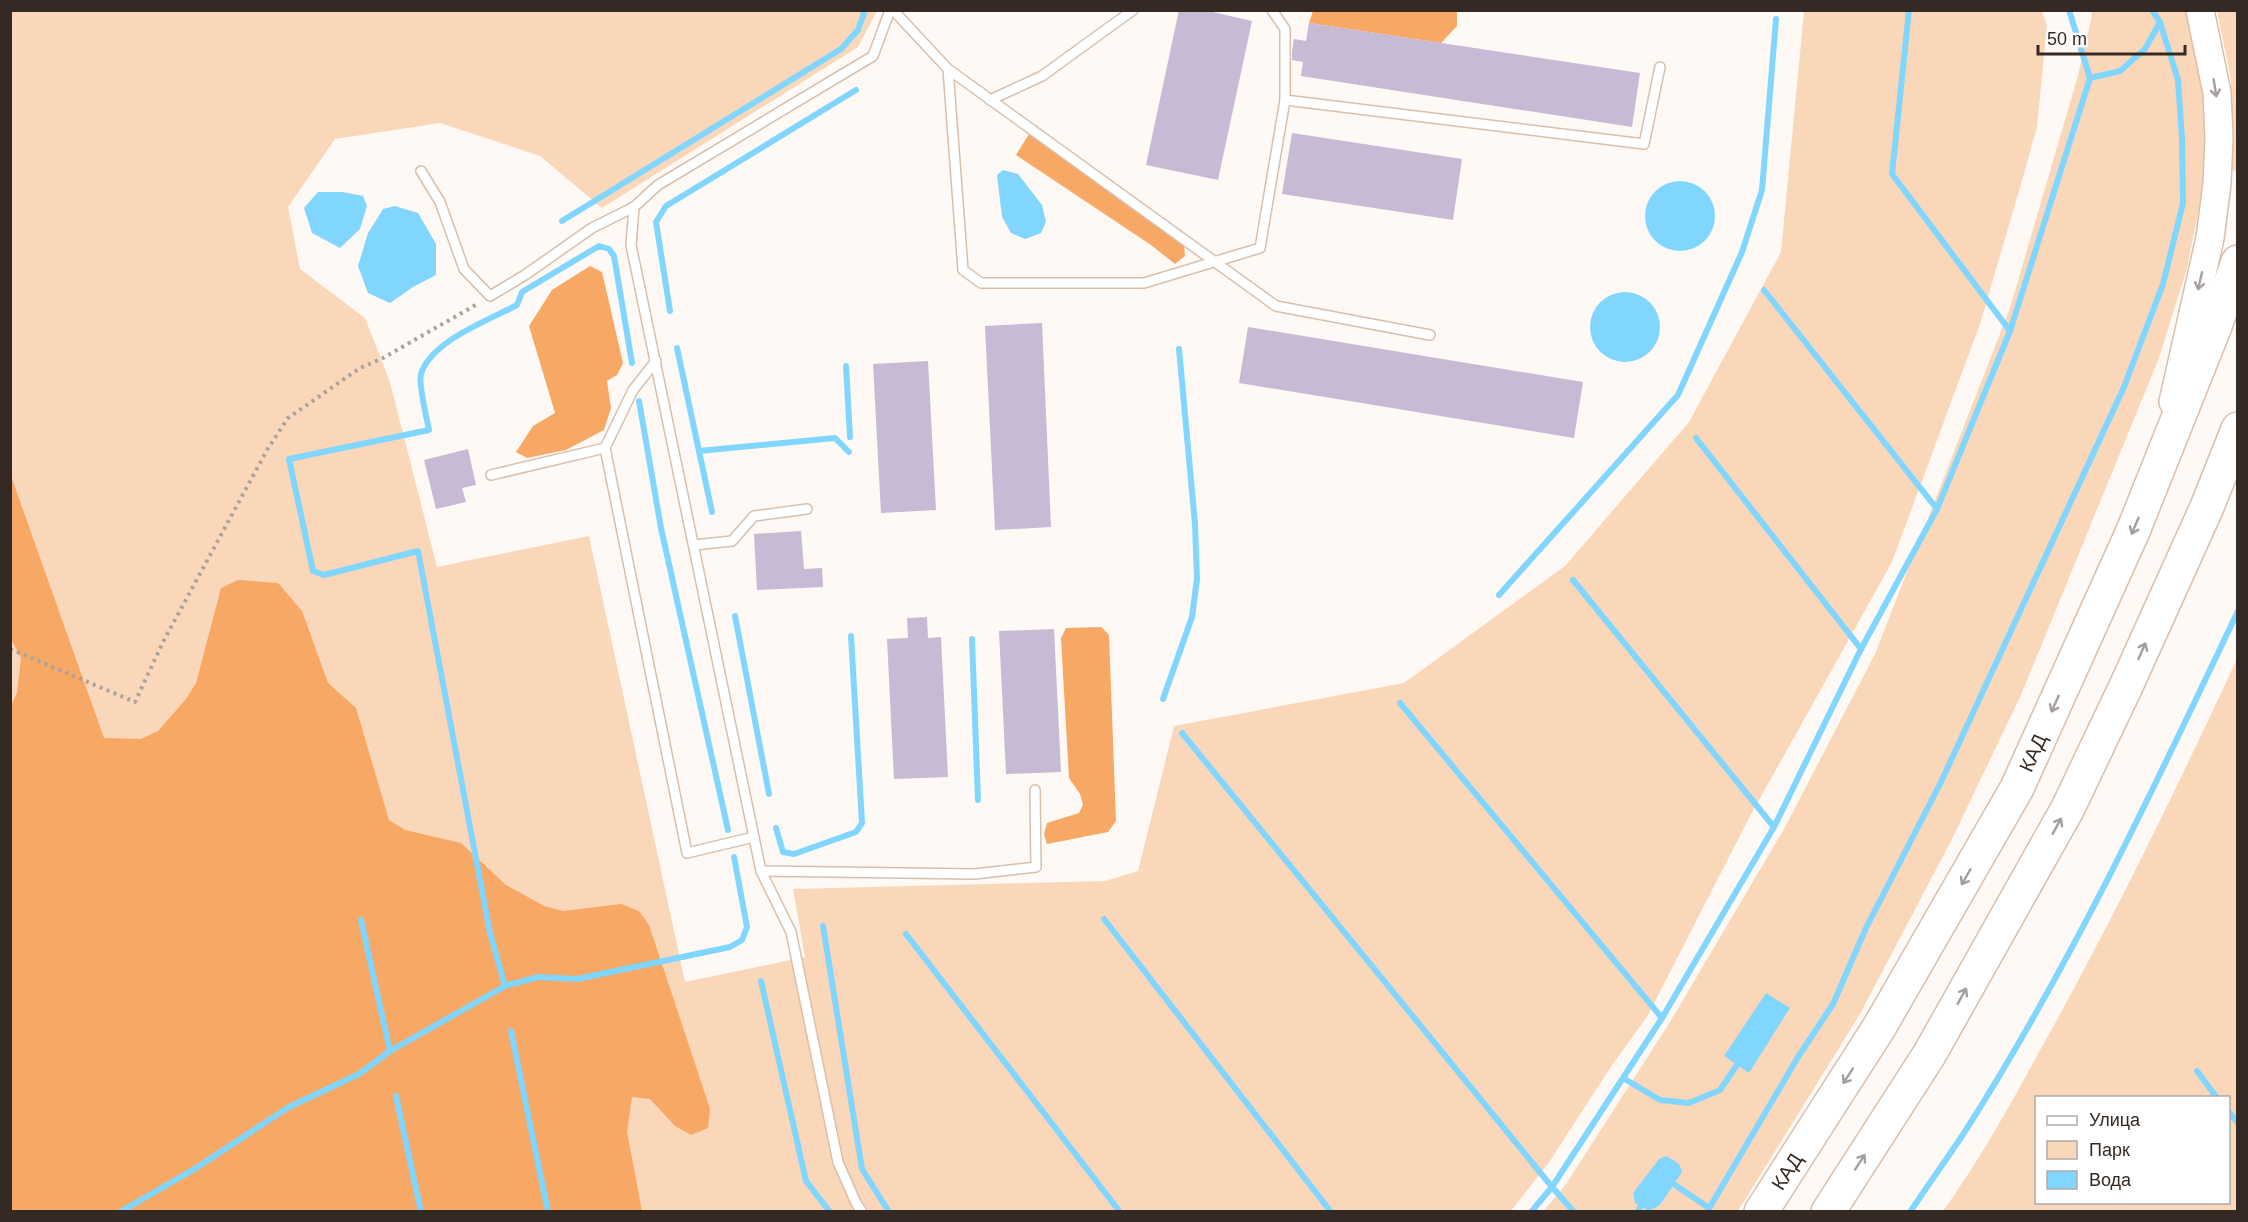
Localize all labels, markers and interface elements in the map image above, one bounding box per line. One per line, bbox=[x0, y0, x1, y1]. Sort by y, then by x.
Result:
scale bar bbox=[2038, 18, 2185, 56]
text: 50 m bbox=[2047, 29, 2087, 49]
one-way arrow bbox=[2210, 78, 2221, 98]
one-way arrow bbox=[2194, 272, 2206, 291]
one-way arrow bbox=[2129, 516, 2140, 535]
one-way arrow bbox=[2137, 642, 2149, 660]
one-way arrow bbox=[2049, 695, 2060, 713]
street label: КАД bbox=[2015, 730, 2051, 775]
one-way arrow bbox=[2052, 818, 2064, 835]
one-way arrow bbox=[1960, 868, 1972, 885]
one-way arrow bbox=[1956, 988, 1968, 1005]
one-way arrow bbox=[1842, 1067, 1855, 1084]
legend bbox=[2035, 1096, 2230, 1204]
text: Улица bbox=[2089, 1110, 2141, 1130]
text: Парк bbox=[2089, 1140, 2130, 1160]
street label: КАД bbox=[1767, 1149, 1807, 1194]
one-way arrow bbox=[1854, 1154, 1866, 1171]
text: Вода bbox=[2089, 1170, 2132, 1190]

